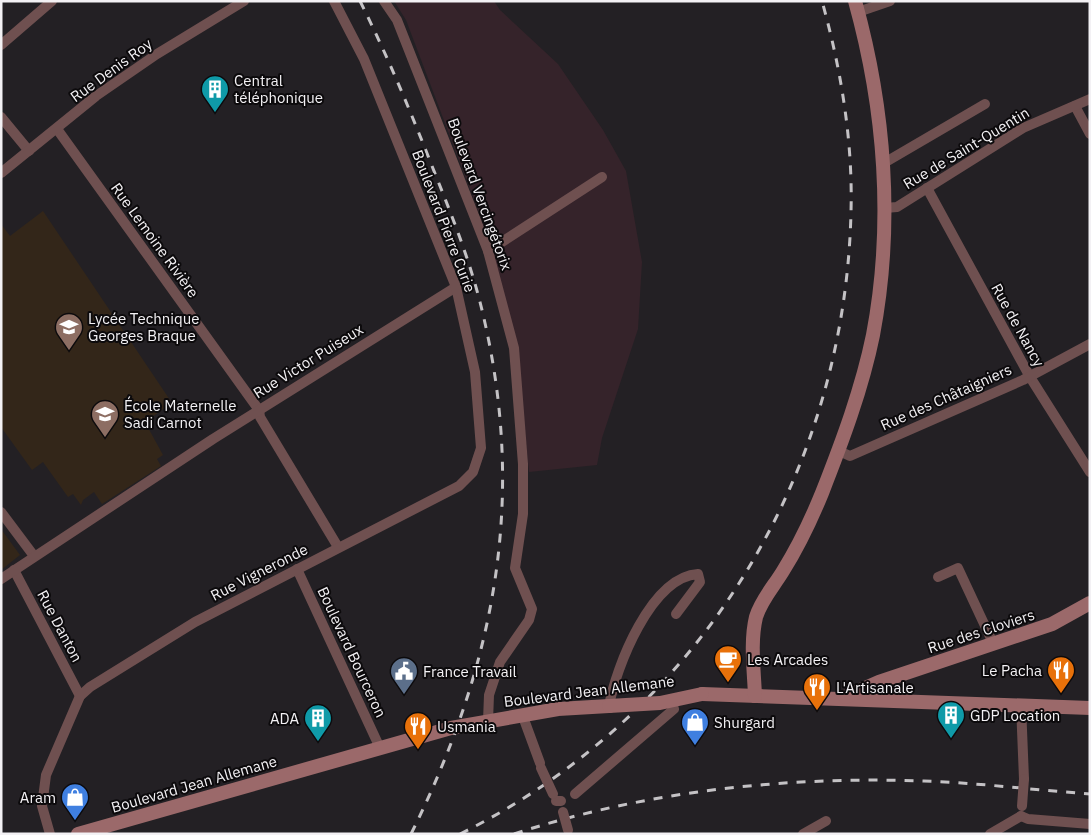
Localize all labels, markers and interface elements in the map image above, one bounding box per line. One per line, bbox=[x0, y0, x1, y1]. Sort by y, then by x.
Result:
street label: Rue Denis Roy bbox=[66, 34, 156, 106]
place label: Central téléphonique bbox=[234, 71, 323, 107]
building icon: Central téléphonique bbox=[200, 74, 230, 113]
street label: Rue de Saint-Quentin bbox=[899, 103, 1033, 193]
street label: Boulevard Vercingétorix bbox=[444, 115, 517, 273]
street label: Boulevard Pierre Curie bbox=[408, 147, 480, 295]
street label: Rue Lemoine Rivière bbox=[107, 179, 203, 301]
street label: Rue de Nancy bbox=[987, 280, 1049, 371]
place label: Lycée Technique Georges Braque bbox=[88, 309, 199, 345]
school or university icon: Lycée Technique Georges Braque bbox=[54, 312, 84, 351]
street label: Rue Victor Puiseux bbox=[250, 319, 367, 402]
street label: Rue des Châtaigniers bbox=[877, 359, 1015, 435]
place label: École Maternelle Sadi Carnot bbox=[124, 396, 237, 432]
school or university icon: École Maternelle Sadi Carnot bbox=[90, 399, 120, 438]
street label: Rue Vigneronde bbox=[207, 539, 311, 605]
street label: Boulevard Bourceron bbox=[313, 584, 391, 720]
street label: Rue Danton bbox=[33, 587, 87, 665]
street label: Rue des Cloviers bbox=[925, 605, 1037, 657]
cafe icon: Les Arcades bbox=[713, 644, 743, 683]
place label: Les Arcades bbox=[747, 650, 828, 669]
restaurant icon: Le Pacha bbox=[1046, 655, 1076, 694]
public building icon: France Travail bbox=[389, 656, 419, 695]
place label: Le Pacha bbox=[982, 661, 1042, 680]
place label: France Travail bbox=[423, 662, 517, 681]
street label: Boulevard Jean Allemane bbox=[503, 671, 675, 711]
restaurant icon: L'Artisanale bbox=[802, 672, 832, 711]
place label: L'Artisanale bbox=[836, 678, 914, 697]
building icon: GDP Location bbox=[936, 700, 966, 739]
building icon: ADA bbox=[303, 703, 333, 742]
place label: GDP Location bbox=[970, 706, 1060, 725]
shop icon: Shurgard bbox=[680, 707, 710, 746]
place label: ADA bbox=[270, 709, 299, 728]
restaurant icon: Usmania bbox=[403, 711, 433, 750]
place label: Shurgard bbox=[714, 713, 775, 732]
place label: Usmania bbox=[437, 717, 496, 736]
street label: Boulevard Jean Allemane bbox=[109, 751, 279, 817]
shop icon: Aram bbox=[60, 782, 90, 821]
place label: Aram bbox=[20, 788, 56, 807]

